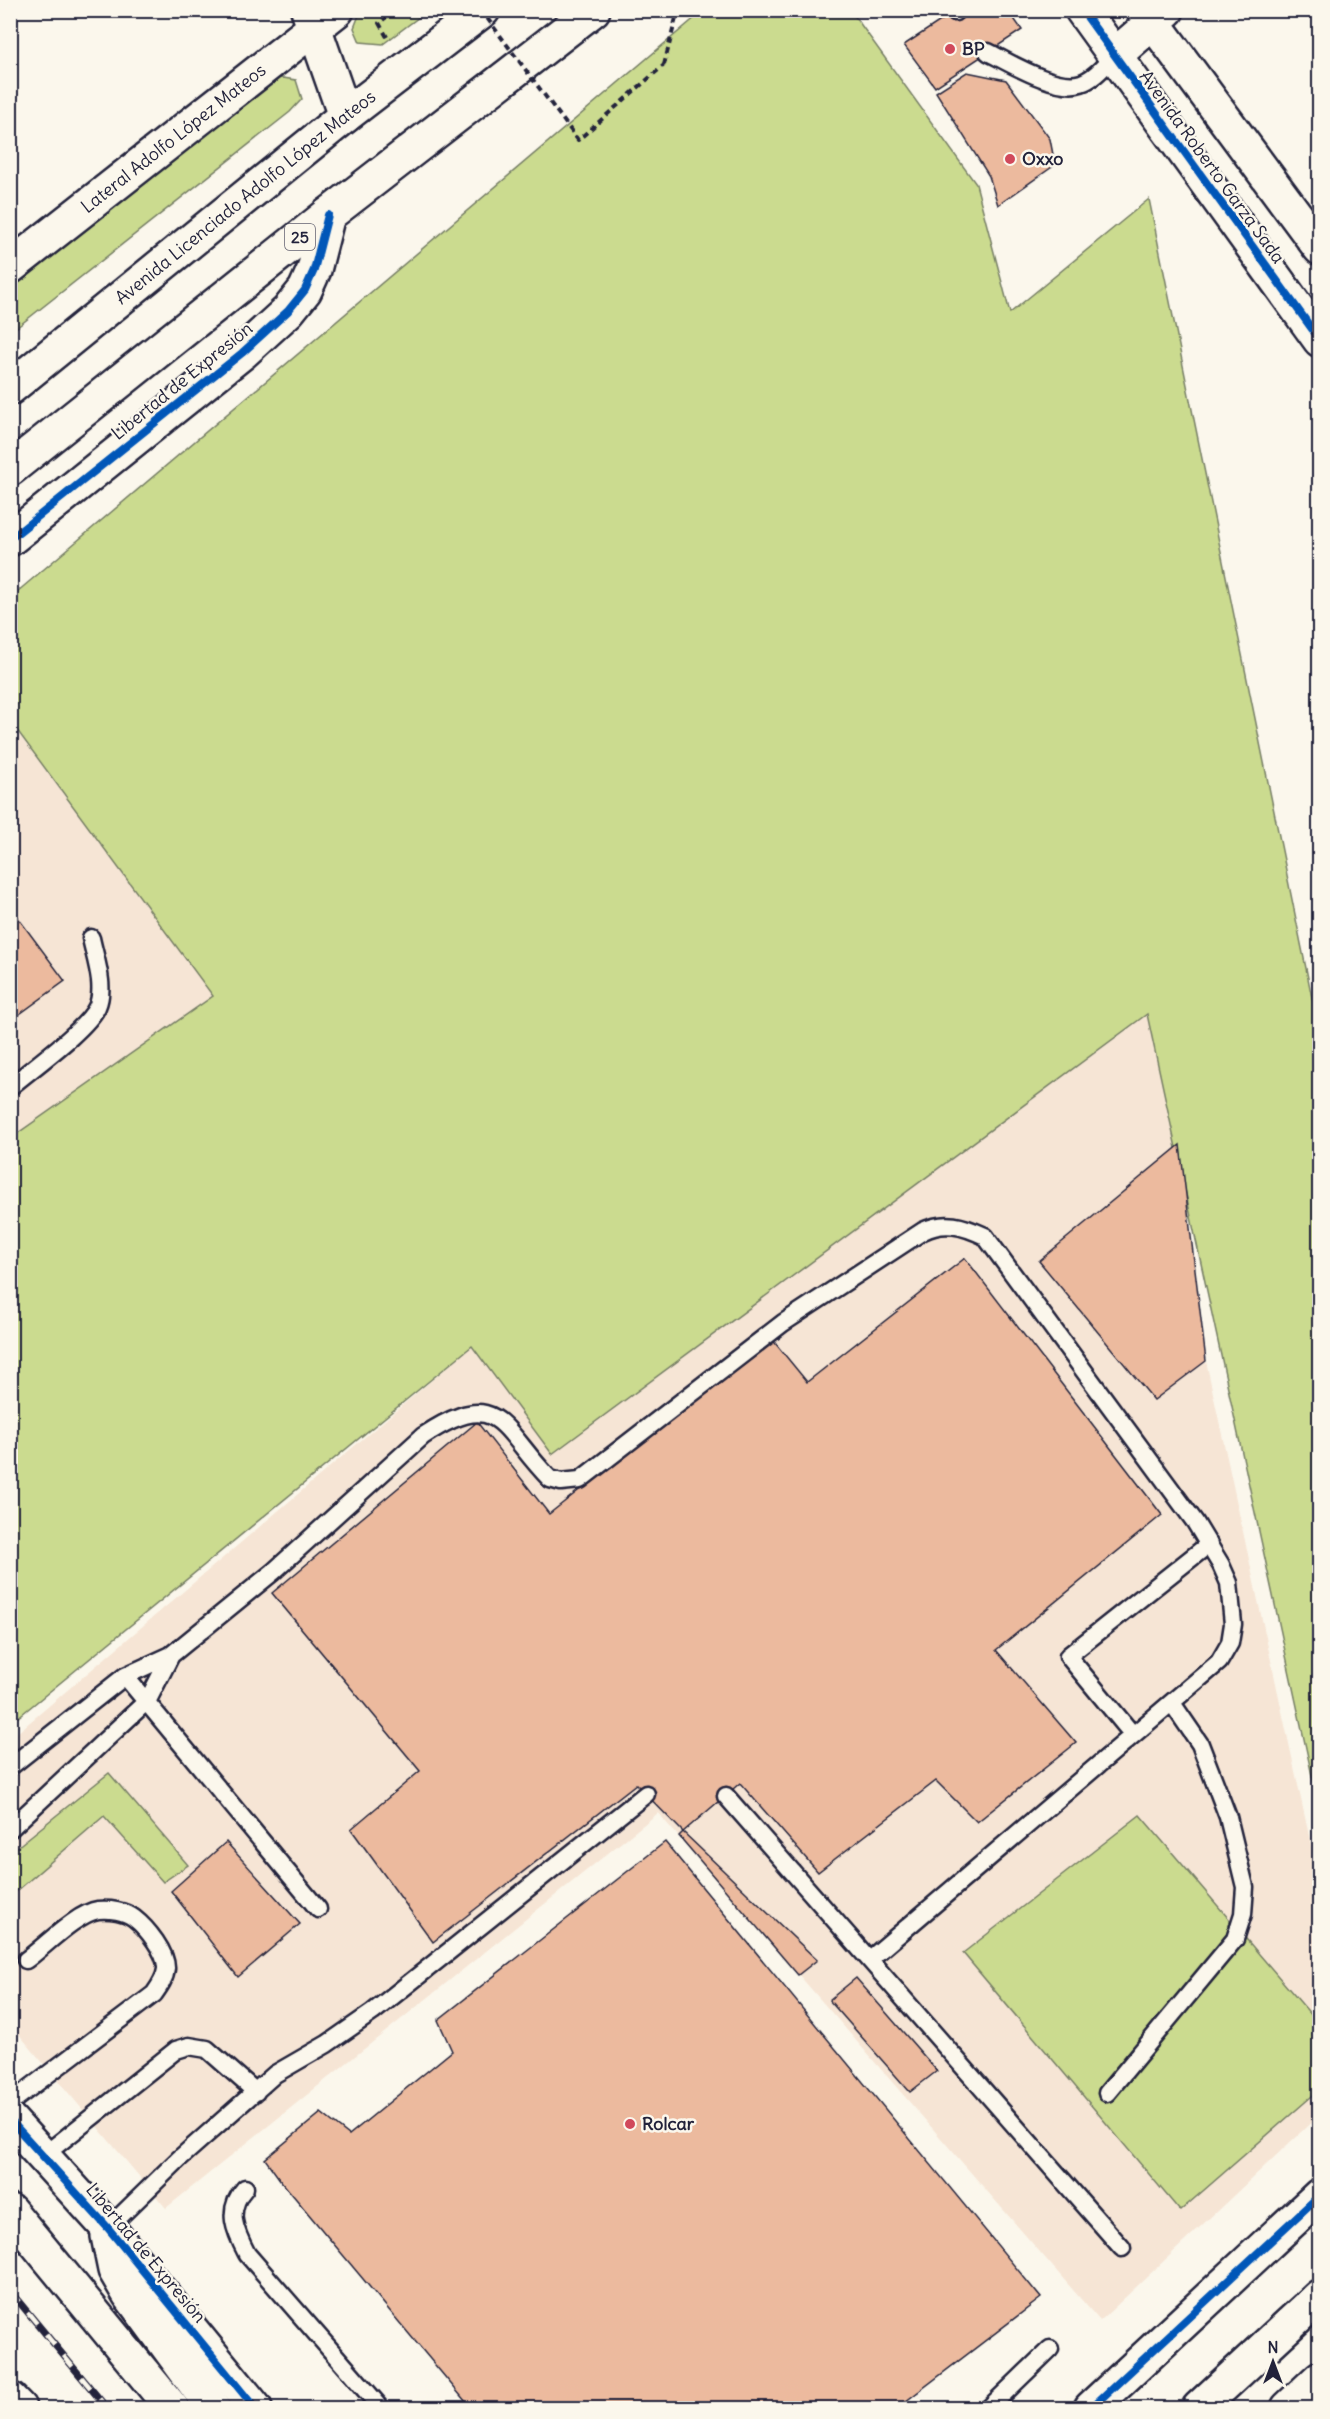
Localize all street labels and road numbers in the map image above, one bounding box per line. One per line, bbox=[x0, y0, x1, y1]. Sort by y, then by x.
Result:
street label: Lateral Adolfo López Mateos bbox=[76, 58, 270, 218]
street label: Avenida Roberto Garza Sada bbox=[1135, 66, 1290, 268]
street label: Avenida Licenciado Adolfo López Mateos bbox=[110, 85, 380, 309]
road number: 25 bbox=[285, 224, 315, 250]
street label: Libertad de Expresión bbox=[106, 317, 257, 445]
street label: Libertad de Expresión bbox=[81, 2178, 212, 2327]

